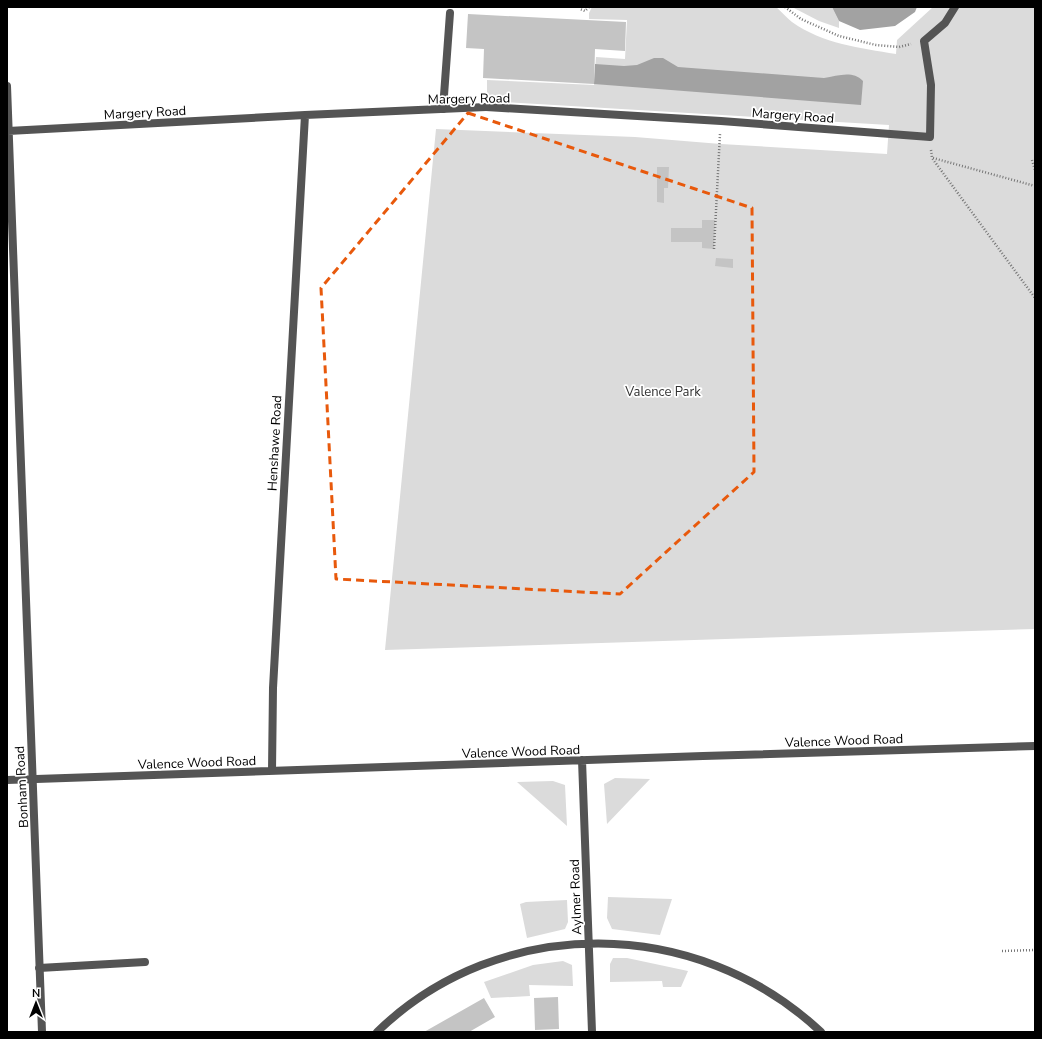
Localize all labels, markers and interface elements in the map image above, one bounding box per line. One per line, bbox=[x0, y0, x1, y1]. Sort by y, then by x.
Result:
street label: Margery Road bbox=[428, 89, 510, 109]
street label: Margery Road bbox=[103, 102, 187, 124]
street label: Margery Road bbox=[751, 104, 835, 128]
park label: Valence Park bbox=[624, 383, 701, 401]
street label: Henshawe Road bbox=[263, 395, 286, 491]
street label: Valence Wood Road bbox=[783, 730, 904, 752]
street label: Valence Wood Road bbox=[460, 741, 581, 763]
street label: Bonham Road bbox=[11, 745, 33, 829]
street label: Valence Wood Road bbox=[136, 752, 257, 774]
street label: Aylmer Road bbox=[566, 859, 586, 935]
north arrow bbox=[16, 983, 56, 1023]
text: N bbox=[32, 986, 40, 1001]

